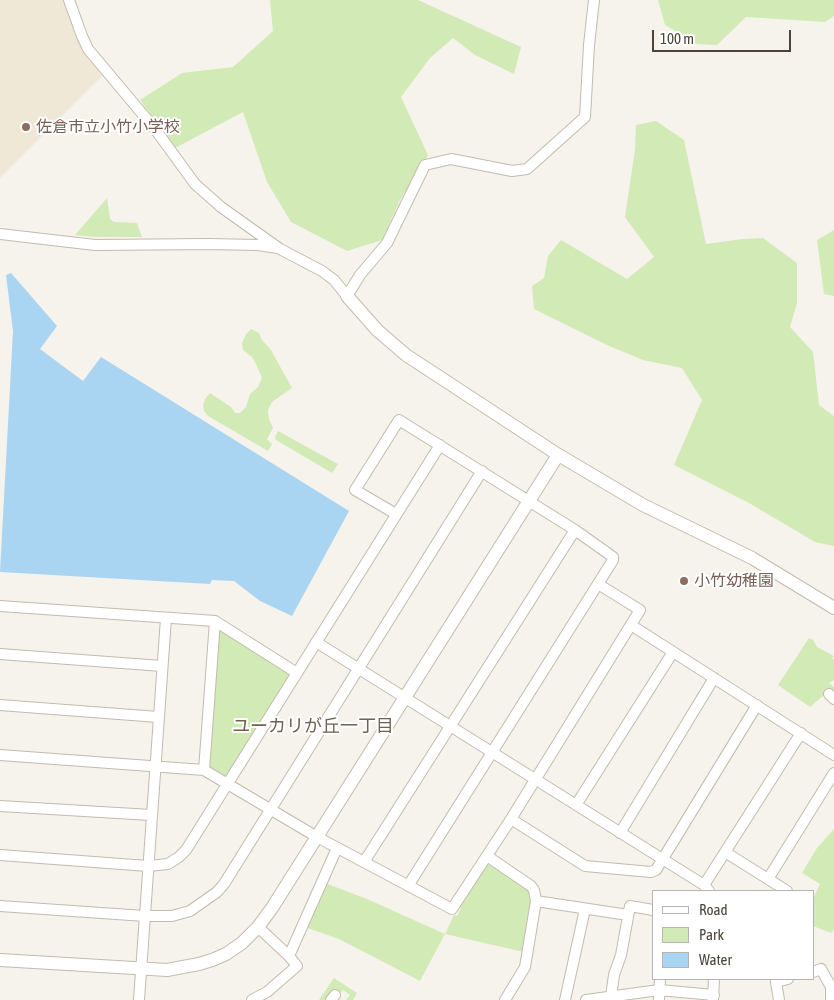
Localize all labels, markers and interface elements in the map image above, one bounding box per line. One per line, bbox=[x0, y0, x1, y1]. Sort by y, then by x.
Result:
scale bar bbox=[654, 20, 793, 52]
text: 100 m bbox=[660, 30, 694, 47]
place label: 佐倉市立小竹小学校 bbox=[36, 117, 180, 137]
marker: 佐倉市立小竹小学校 bbox=[20, 121, 32, 133]
place label: 小竹幼稚園 bbox=[694, 571, 774, 591]
marker: 小竹幼稚園 bbox=[678, 575, 690, 587]
district label: ユーカリが丘一丁目 bbox=[232, 715, 394, 737]
legend bbox=[652, 890, 814, 980]
text: Road bbox=[699, 901, 728, 918]
text: Park bbox=[699, 926, 724, 943]
text: Water bbox=[699, 951, 732, 968]

